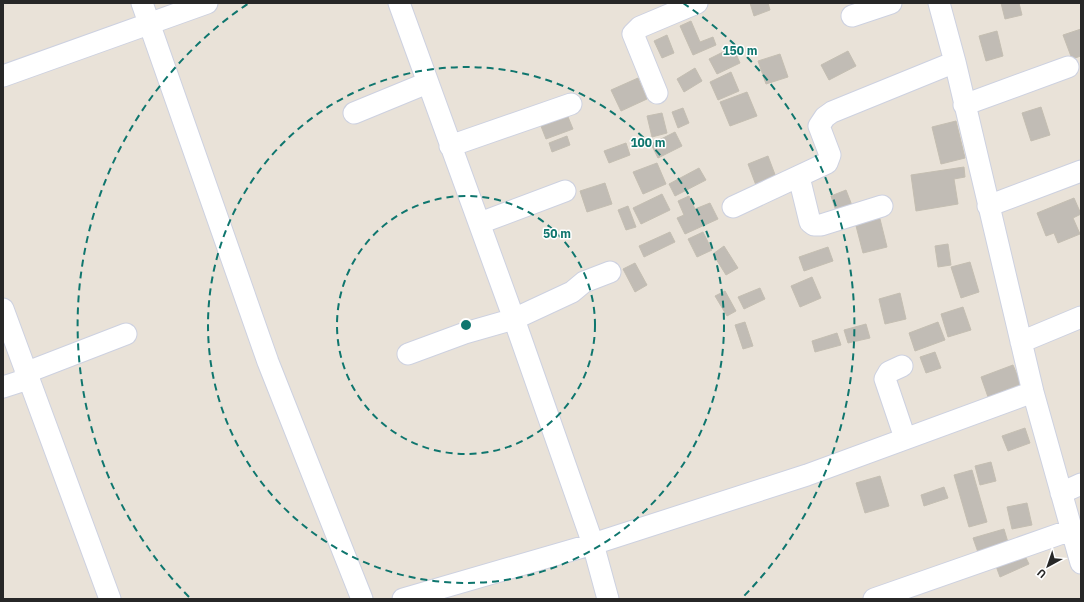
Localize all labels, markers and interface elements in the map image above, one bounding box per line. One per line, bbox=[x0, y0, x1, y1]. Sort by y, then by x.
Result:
text: 150 m bbox=[722, 43, 758, 58]
text: 100 m bbox=[630, 135, 666, 150]
text: 50 m bbox=[543, 226, 571, 241]
centre of rings bbox=[459, 318, 473, 332]
north arrow bbox=[1028, 546, 1068, 586]
text: U bbox=[1034, 566, 1049, 581]

